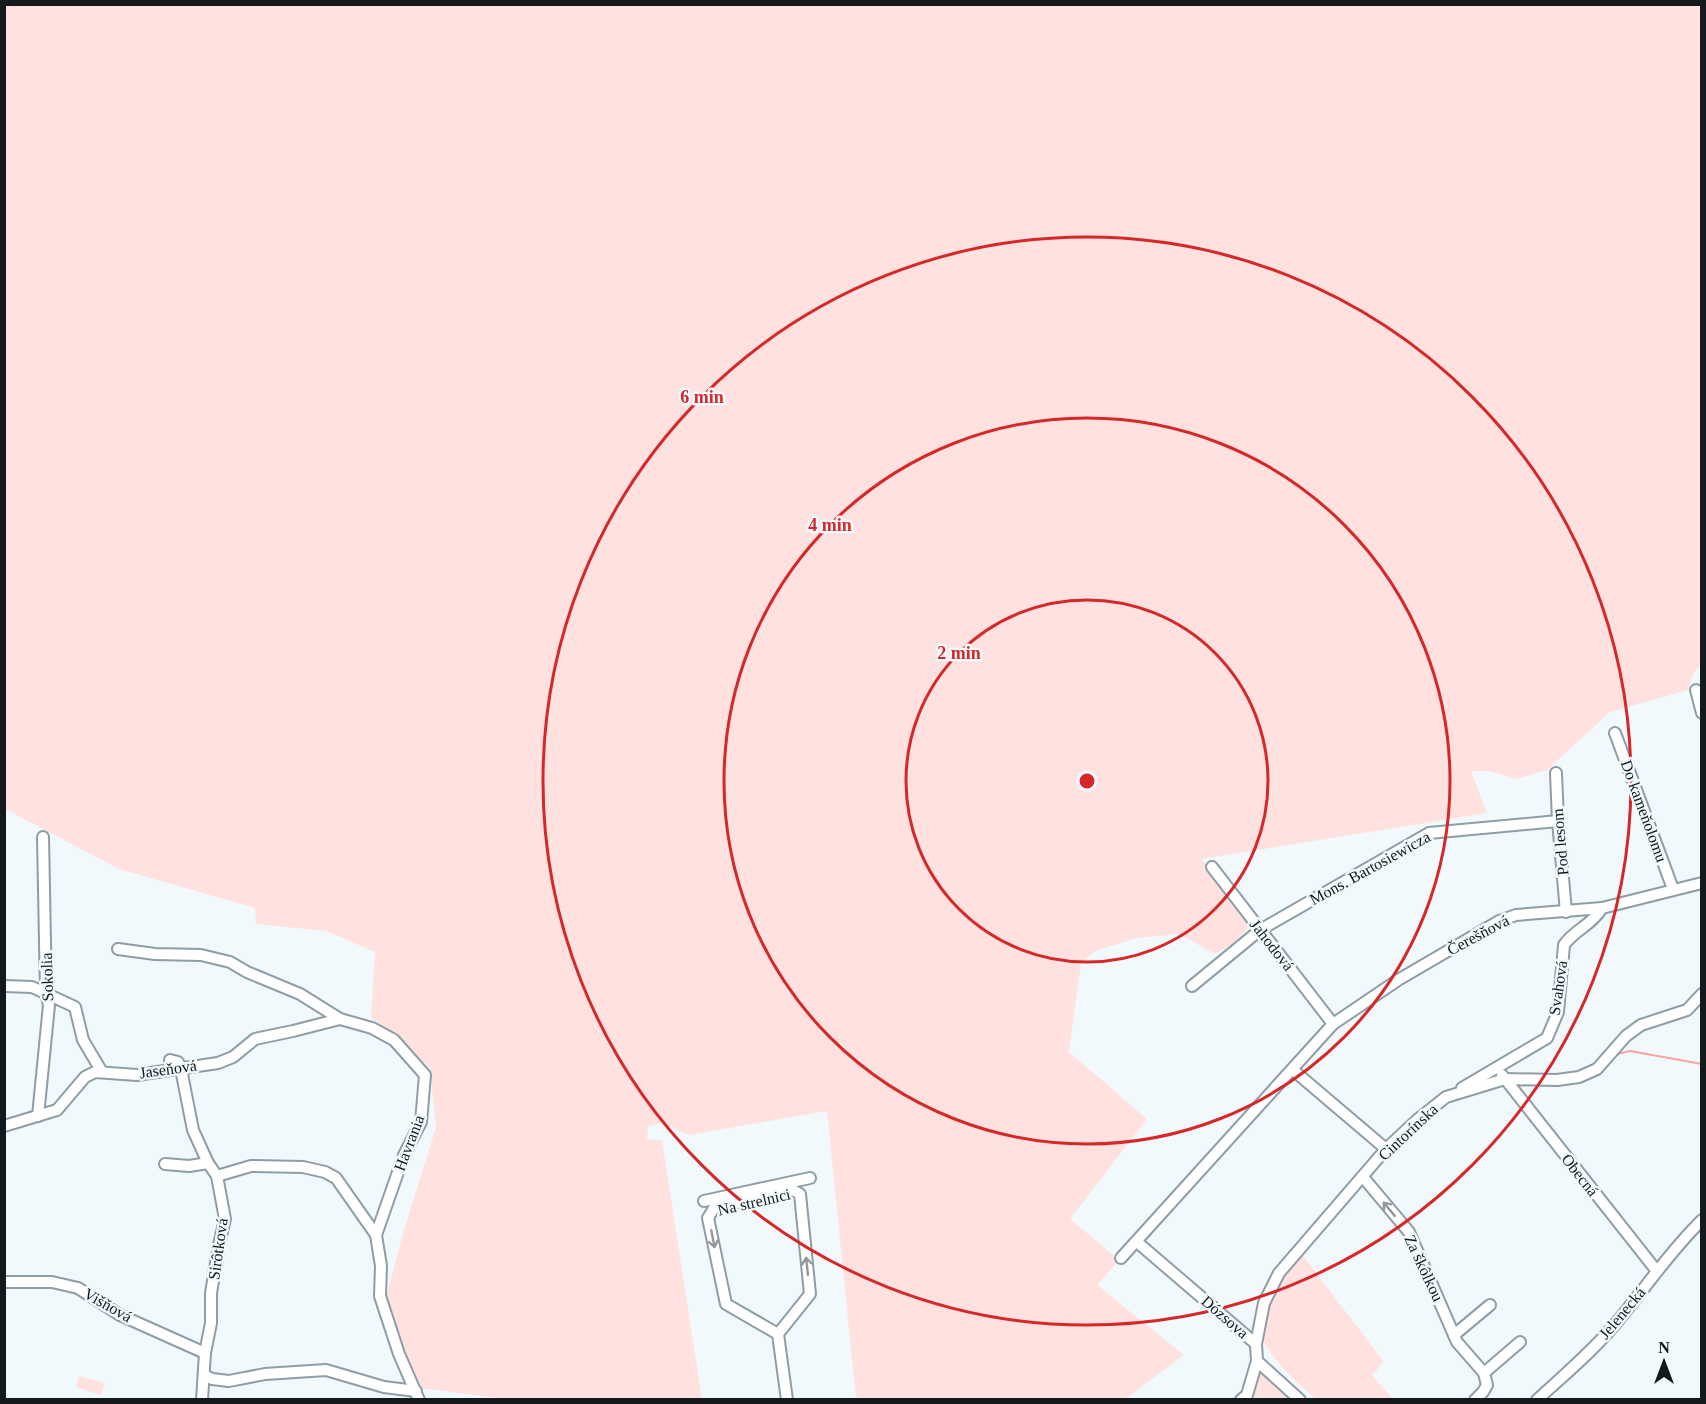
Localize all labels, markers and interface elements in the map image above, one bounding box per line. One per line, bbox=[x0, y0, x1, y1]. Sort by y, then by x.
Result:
text: 6 min bbox=[680, 387, 724, 407]
text: 4 min bbox=[808, 515, 852, 535]
text: 2 min bbox=[937, 643, 981, 663]
street label: Do kameňolomu bbox=[1618, 758, 1670, 864]
centre of rings bbox=[1077, 771, 1097, 791]
street label: Pod lesom bbox=[1549, 807, 1571, 876]
street label: Mons. Bartosiewicza bbox=[1307, 828, 1433, 908]
street label: Čerešňová bbox=[1444, 911, 1512, 958]
street label: Jahodová bbox=[1247, 916, 1297, 974]
street label: Sokolia bbox=[38, 952, 56, 1002]
street label: Svahová bbox=[1546, 960, 1570, 1016]
street label: Jaseňová bbox=[138, 1057, 198, 1081]
street label: Cintorínska bbox=[1375, 1100, 1441, 1164]
street label: Havrania bbox=[391, 1113, 427, 1173]
street label: Obecná bbox=[1558, 1151, 1602, 1199]
street label: Na strelnici bbox=[716, 1185, 793, 1219]
one-way arrow bbox=[1383, 1201, 1396, 1217]
street label: Sirôtková bbox=[205, 1217, 231, 1281]
one-way arrow bbox=[708, 1229, 719, 1249]
street label: Za škôlkou bbox=[1401, 1232, 1447, 1304]
one-way arrow bbox=[801, 1257, 812, 1276]
street label: Jelenecká bbox=[1596, 1284, 1648, 1342]
street label: Višňová bbox=[81, 1285, 135, 1325]
street label: Dózsova bbox=[1198, 1292, 1252, 1342]
north arrow bbox=[1634, 1332, 1694, 1392]
text: N bbox=[1658, 1339, 1670, 1356]

